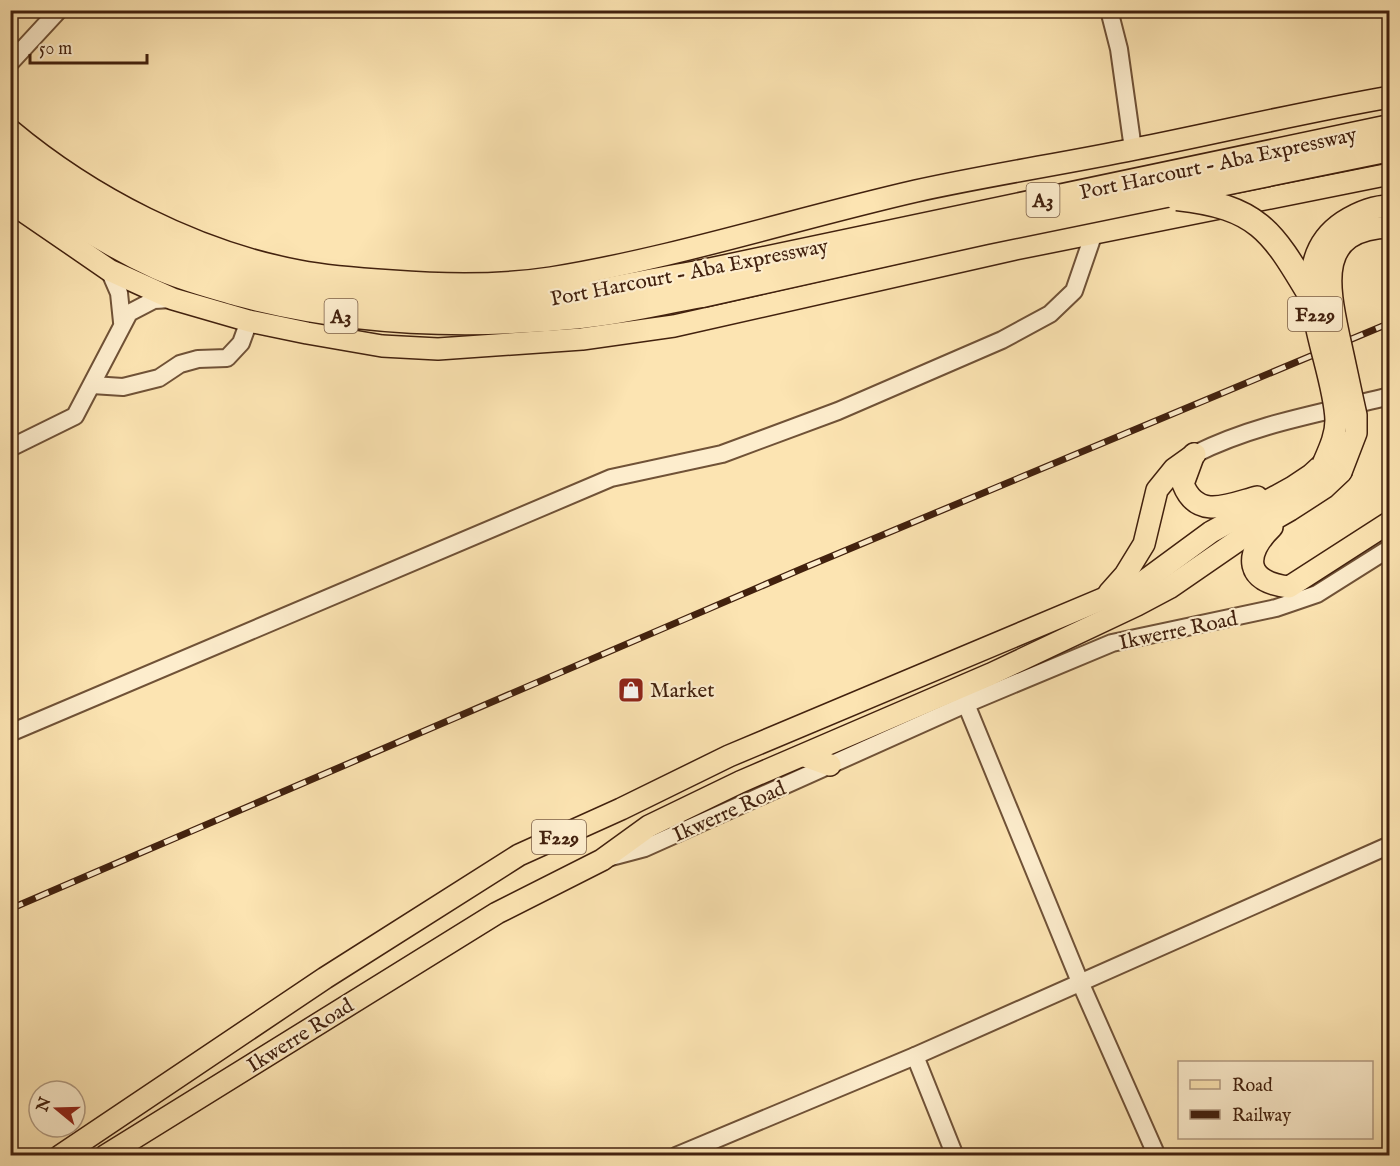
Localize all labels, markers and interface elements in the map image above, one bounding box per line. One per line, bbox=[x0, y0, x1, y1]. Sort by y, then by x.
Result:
scale bar bbox=[30, 27, 147, 65]
text: 50 m bbox=[39, 38, 72, 61]
street label: Port Harcourt - Aba Expressway bbox=[1077, 122, 1360, 207]
road number: A3 bbox=[1026, 183, 1060, 217]
street label: Port Harcourt - Aba Expressway bbox=[548, 233, 831, 314]
road number: F229 bbox=[1288, 297, 1342, 331]
road number: A3 bbox=[324, 299, 358, 333]
street label: Ikwerre Road bbox=[1117, 606, 1241, 657]
shop icon: Market bbox=[616, 675, 646, 705]
place label: Market bbox=[650, 678, 714, 705]
street label: Ikwerre Road bbox=[669, 775, 791, 849]
road number: F229 bbox=[532, 820, 586, 854]
street label: Ikwerre Road bbox=[243, 992, 360, 1080]
legend bbox=[1178, 1061, 1373, 1139]
text: Road bbox=[1232, 1075, 1273, 1098]
north arrow bbox=[27, 1079, 87, 1139]
text: N bbox=[33, 1095, 56, 1116]
text: Railway bbox=[1232, 1105, 1291, 1128]

